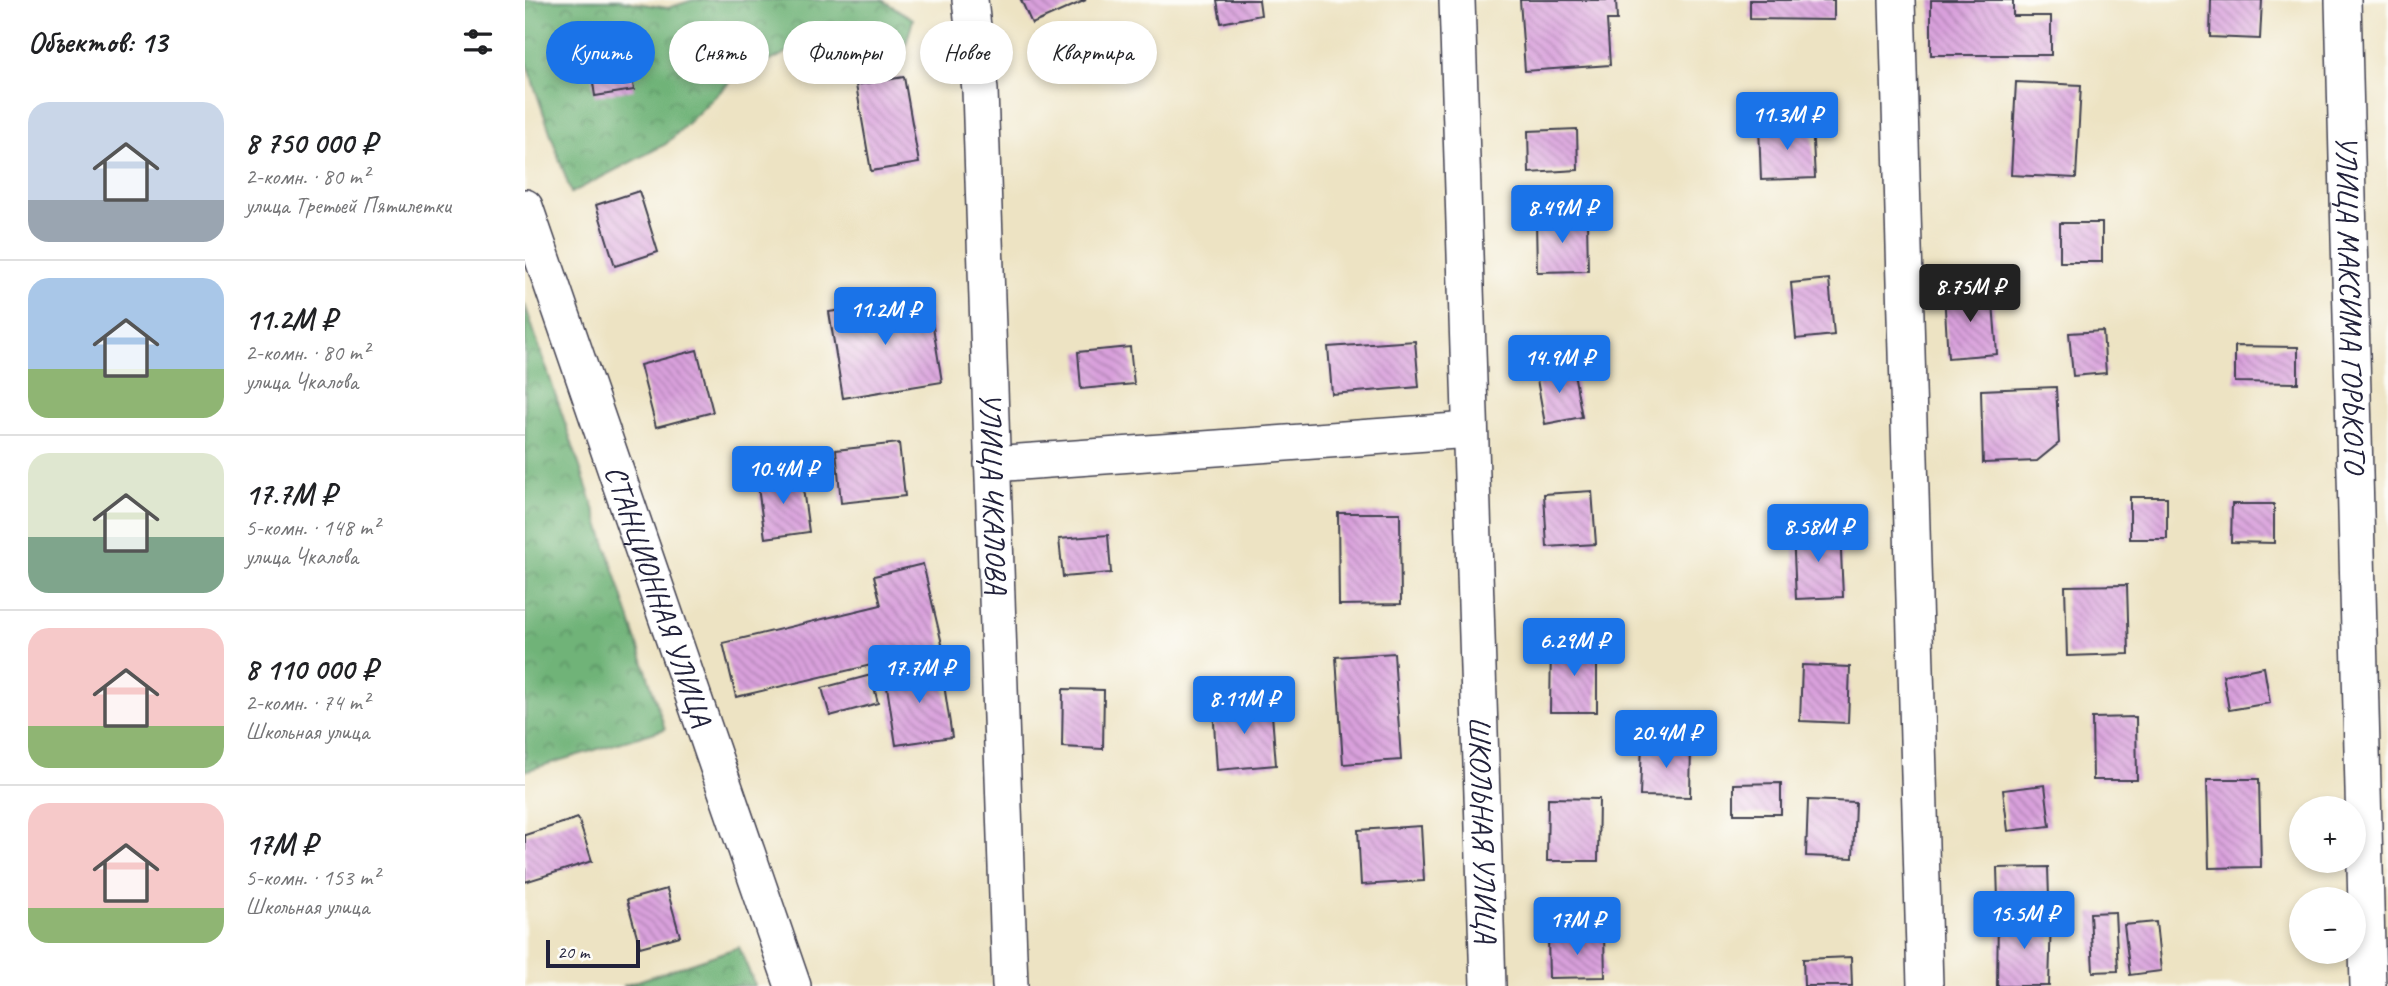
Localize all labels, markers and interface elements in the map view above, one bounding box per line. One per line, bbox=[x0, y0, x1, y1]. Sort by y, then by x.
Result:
chip: Купить bbox=[546, 21, 655, 84]
chip: Снять bbox=[669, 21, 769, 84]
chip: Фильтры bbox=[783, 21, 906, 84]
chip: Новое bbox=[920, 21, 1013, 84]
chip: Квартира bbox=[1027, 21, 1157, 84]
text: Объектов: 13 bbox=[28, 23, 167, 61]
icon: filters bbox=[459, 23, 497, 61]
pin: 11.3M ₽ bbox=[1722, 92, 1852, 152]
text: 11.3M ₽ bbox=[1752, 100, 1822, 129]
text: 8 750 000 ₽ bbox=[245, 124, 376, 162]
icon: home bbox=[84, 130, 168, 214]
street label: УЛИЦА МАКСИМА ГОРЬКОГО bbox=[2327, 135, 2374, 476]
text: 2-комн. · 80 m² bbox=[245, 162, 369, 191]
pin: 8.49M ₽ bbox=[1497, 186, 1627, 245]
text: улица Третьей Пятилетки bbox=[245, 191, 451, 220]
text: 8.49M ₽ bbox=[1527, 193, 1597, 222]
pin: 8.75M ₽ bbox=[1905, 264, 2035, 324]
text: 8.75M ₽ bbox=[1935, 272, 2005, 301]
pin: 11.2M ₽ bbox=[820, 288, 950, 347]
text: 11.2M ₽ bbox=[850, 295, 920, 324]
text: 11.2M ₽ bbox=[245, 300, 336, 338]
icon: home bbox=[84, 306, 168, 390]
pin: 14.9M ₽ bbox=[1494, 336, 1624, 395]
text: 2-комн. · 80 m² bbox=[245, 338, 369, 367]
text: 14.9M ₽ bbox=[1524, 343, 1594, 372]
text: улица Чкалова bbox=[245, 367, 358, 396]
street label: УЛИЦА ЧКАЛОВА bbox=[971, 392, 1016, 596]
pin: 10.4M ₽ bbox=[718, 447, 848, 506]
text: 10.4M ₽ bbox=[748, 454, 818, 483]
street label: СТАНЦИОННАЯ УЛИЦА bbox=[596, 460, 721, 732]
text: 17.7M ₽ bbox=[245, 475, 336, 513]
icon: home bbox=[84, 481, 168, 565]
pin: 8.58M ₽ bbox=[1753, 504, 1883, 564]
text: 8.58M ₽ bbox=[1783, 512, 1853, 541]
text: 5-комн. · 148 m² bbox=[245, 513, 379, 542]
text: улица Чкалова bbox=[245, 542, 358, 571]
pin: 6.29M ₽ bbox=[1509, 618, 1639, 678]
text: 6.29M ₽ bbox=[1539, 626, 1609, 655]
pin: 17.7M ₽ bbox=[854, 646, 984, 705]
text: 8 110 000 ₽ bbox=[245, 650, 377, 688]
text: 17.7M ₽ bbox=[884, 653, 954, 682]
icon: home bbox=[84, 656, 168, 740]
pin: 8.11M ₽ bbox=[1179, 676, 1309, 736]
text: 8.11M ₽ bbox=[1209, 684, 1279, 713]
text: 2-комн. · 74 m² bbox=[245, 688, 369, 717]
pin: 20.4M ₽ bbox=[1601, 710, 1731, 770]
street label: ШКОЛЬНАЯ УЛИЦА bbox=[1461, 716, 1506, 945]
text: Школьная улица bbox=[245, 717, 369, 746]
text: 20.4M ₽ bbox=[1631, 718, 1701, 747]
map controls bbox=[2289, 796, 2366, 964]
button: + bbox=[2289, 796, 2366, 873]
text: 17M ₽ bbox=[245, 825, 317, 863]
icon: home bbox=[84, 831, 168, 915]
text: 5-комн. · 153 m² bbox=[245, 863, 379, 892]
button: − bbox=[2289, 887, 2366, 964]
text: Школьная улица bbox=[245, 892, 369, 921]
pin: 15.5M ₽ bbox=[1959, 892, 2089, 951]
pin: 17M ₽ bbox=[1528, 898, 1626, 957]
text: 15.5M ₽ bbox=[1989, 899, 2059, 928]
text: 17M ₽ bbox=[1550, 905, 1604, 934]
scale bar bbox=[546, 937, 641, 969]
text: 20 m bbox=[557, 940, 589, 964]

